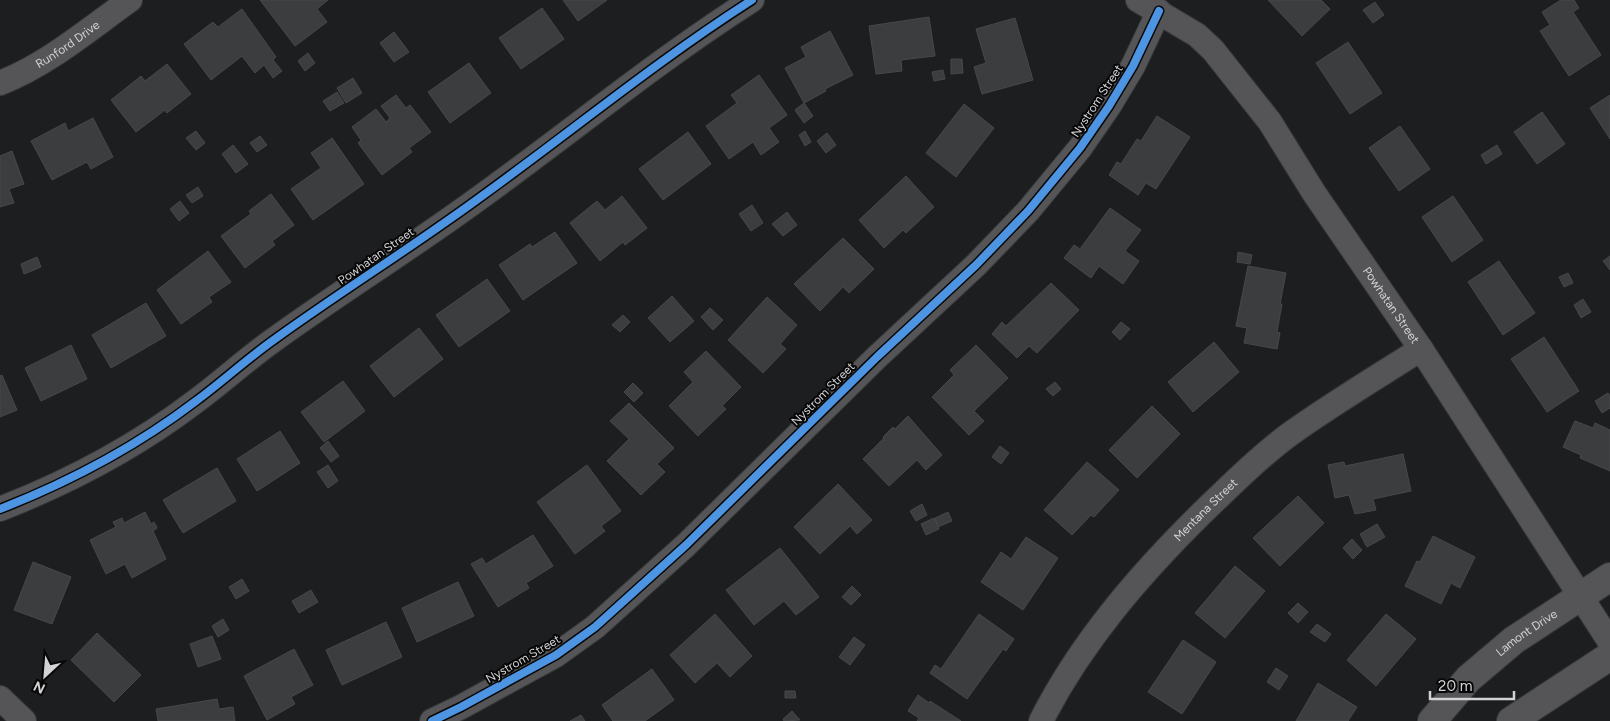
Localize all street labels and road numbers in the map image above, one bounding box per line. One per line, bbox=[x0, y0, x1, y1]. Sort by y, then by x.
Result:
street label: Runford Drive bbox=[33, 17, 103, 71]
street label: Nystrom Street bbox=[1068, 62, 1126, 140]
street label: Powhatan Street bbox=[335, 224, 417, 287]
street label: Powhatan Street bbox=[1360, 264, 1422, 347]
street label: Nystrom Street bbox=[789, 359, 858, 428]
street label: Mentana Street bbox=[1171, 475, 1241, 544]
street label: Lamont Drive bbox=[1493, 606, 1560, 659]
street label: Nystrom Street bbox=[483, 632, 563, 686]

